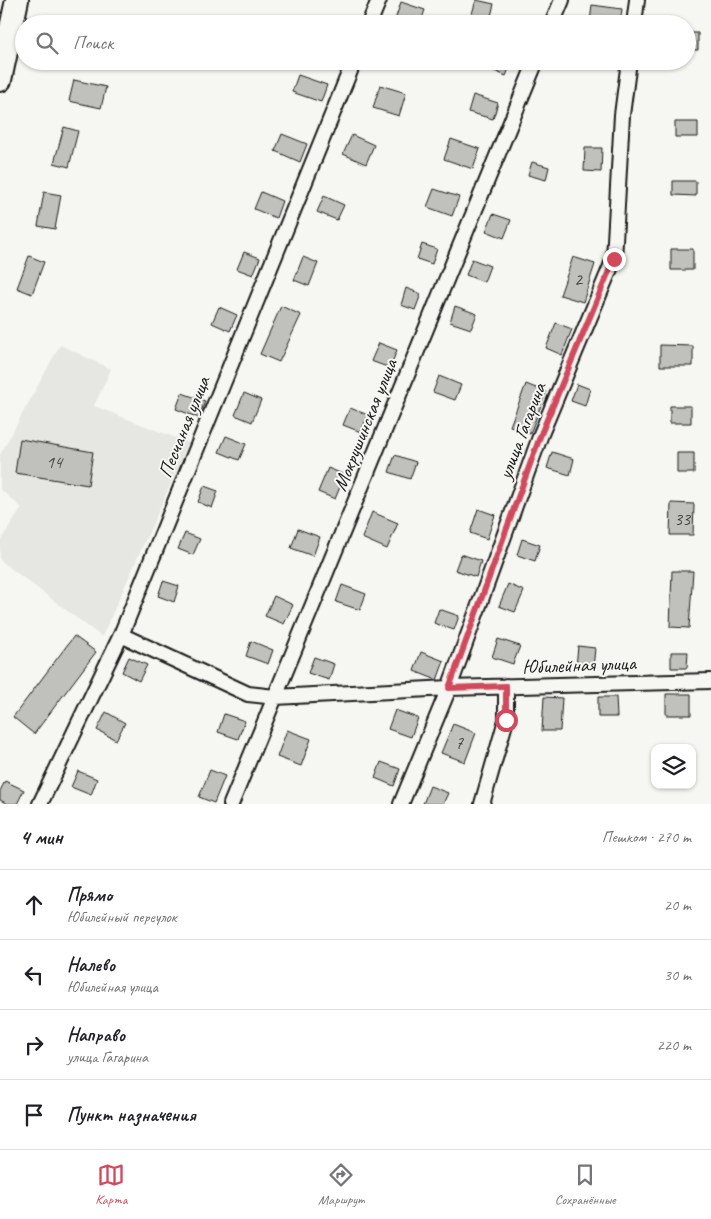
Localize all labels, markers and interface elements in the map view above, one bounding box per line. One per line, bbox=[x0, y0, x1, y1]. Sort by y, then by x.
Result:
search box bbox=[15, 15, 696, 70]
icon: search bbox=[33, 29, 61, 57]
text: Поиск bbox=[73, 31, 113, 55]
route end bbox=[603, 248, 626, 271]
house number: 2 bbox=[574, 268, 584, 290]
street label: Мокрушинская улица bbox=[327, 354, 404, 495]
street label: Песчаная улица bbox=[152, 372, 216, 481]
street label: улица Гагарина bbox=[492, 378, 552, 484]
house number: 14 bbox=[46, 451, 64, 473]
house number: 33 bbox=[674, 508, 692, 530]
street label: Юбилейная улица bbox=[522, 650, 638, 679]
route start bbox=[495, 709, 518, 732]
house number: 7 bbox=[455, 732, 464, 754]
map controls bbox=[651, 744, 696, 789]
button: layers bbox=[651, 744, 696, 789]
text: 4 мин bbox=[20, 824, 63, 850]
text: Пешком · 270 m bbox=[602, 827, 691, 847]
text: Прямо bbox=[67, 883, 112, 907]
icon: ahead bbox=[20, 891, 48, 919]
text: 20 m bbox=[664, 895, 691, 915]
text: Юбилейный переулок bbox=[67, 907, 176, 927]
text: Налево bbox=[67, 953, 115, 977]
icon: left bbox=[20, 961, 48, 989]
text: 30 m bbox=[664, 965, 691, 985]
text: Юбилейная улица bbox=[67, 977, 158, 997]
text: Направо bbox=[67, 1023, 125, 1047]
icon: right bbox=[20, 1031, 48, 1059]
text: 220 m bbox=[657, 1035, 691, 1055]
text: улица Гагарина bbox=[67, 1047, 148, 1067]
icon: arrive bbox=[20, 1101, 48, 1129]
text: Пункт назначения bbox=[67, 1103, 196, 1127]
tab: Карта bbox=[95, 1161, 127, 1208]
tab: Маршрут bbox=[318, 1161, 364, 1208]
tab: Сохранённые bbox=[555, 1161, 616, 1208]

